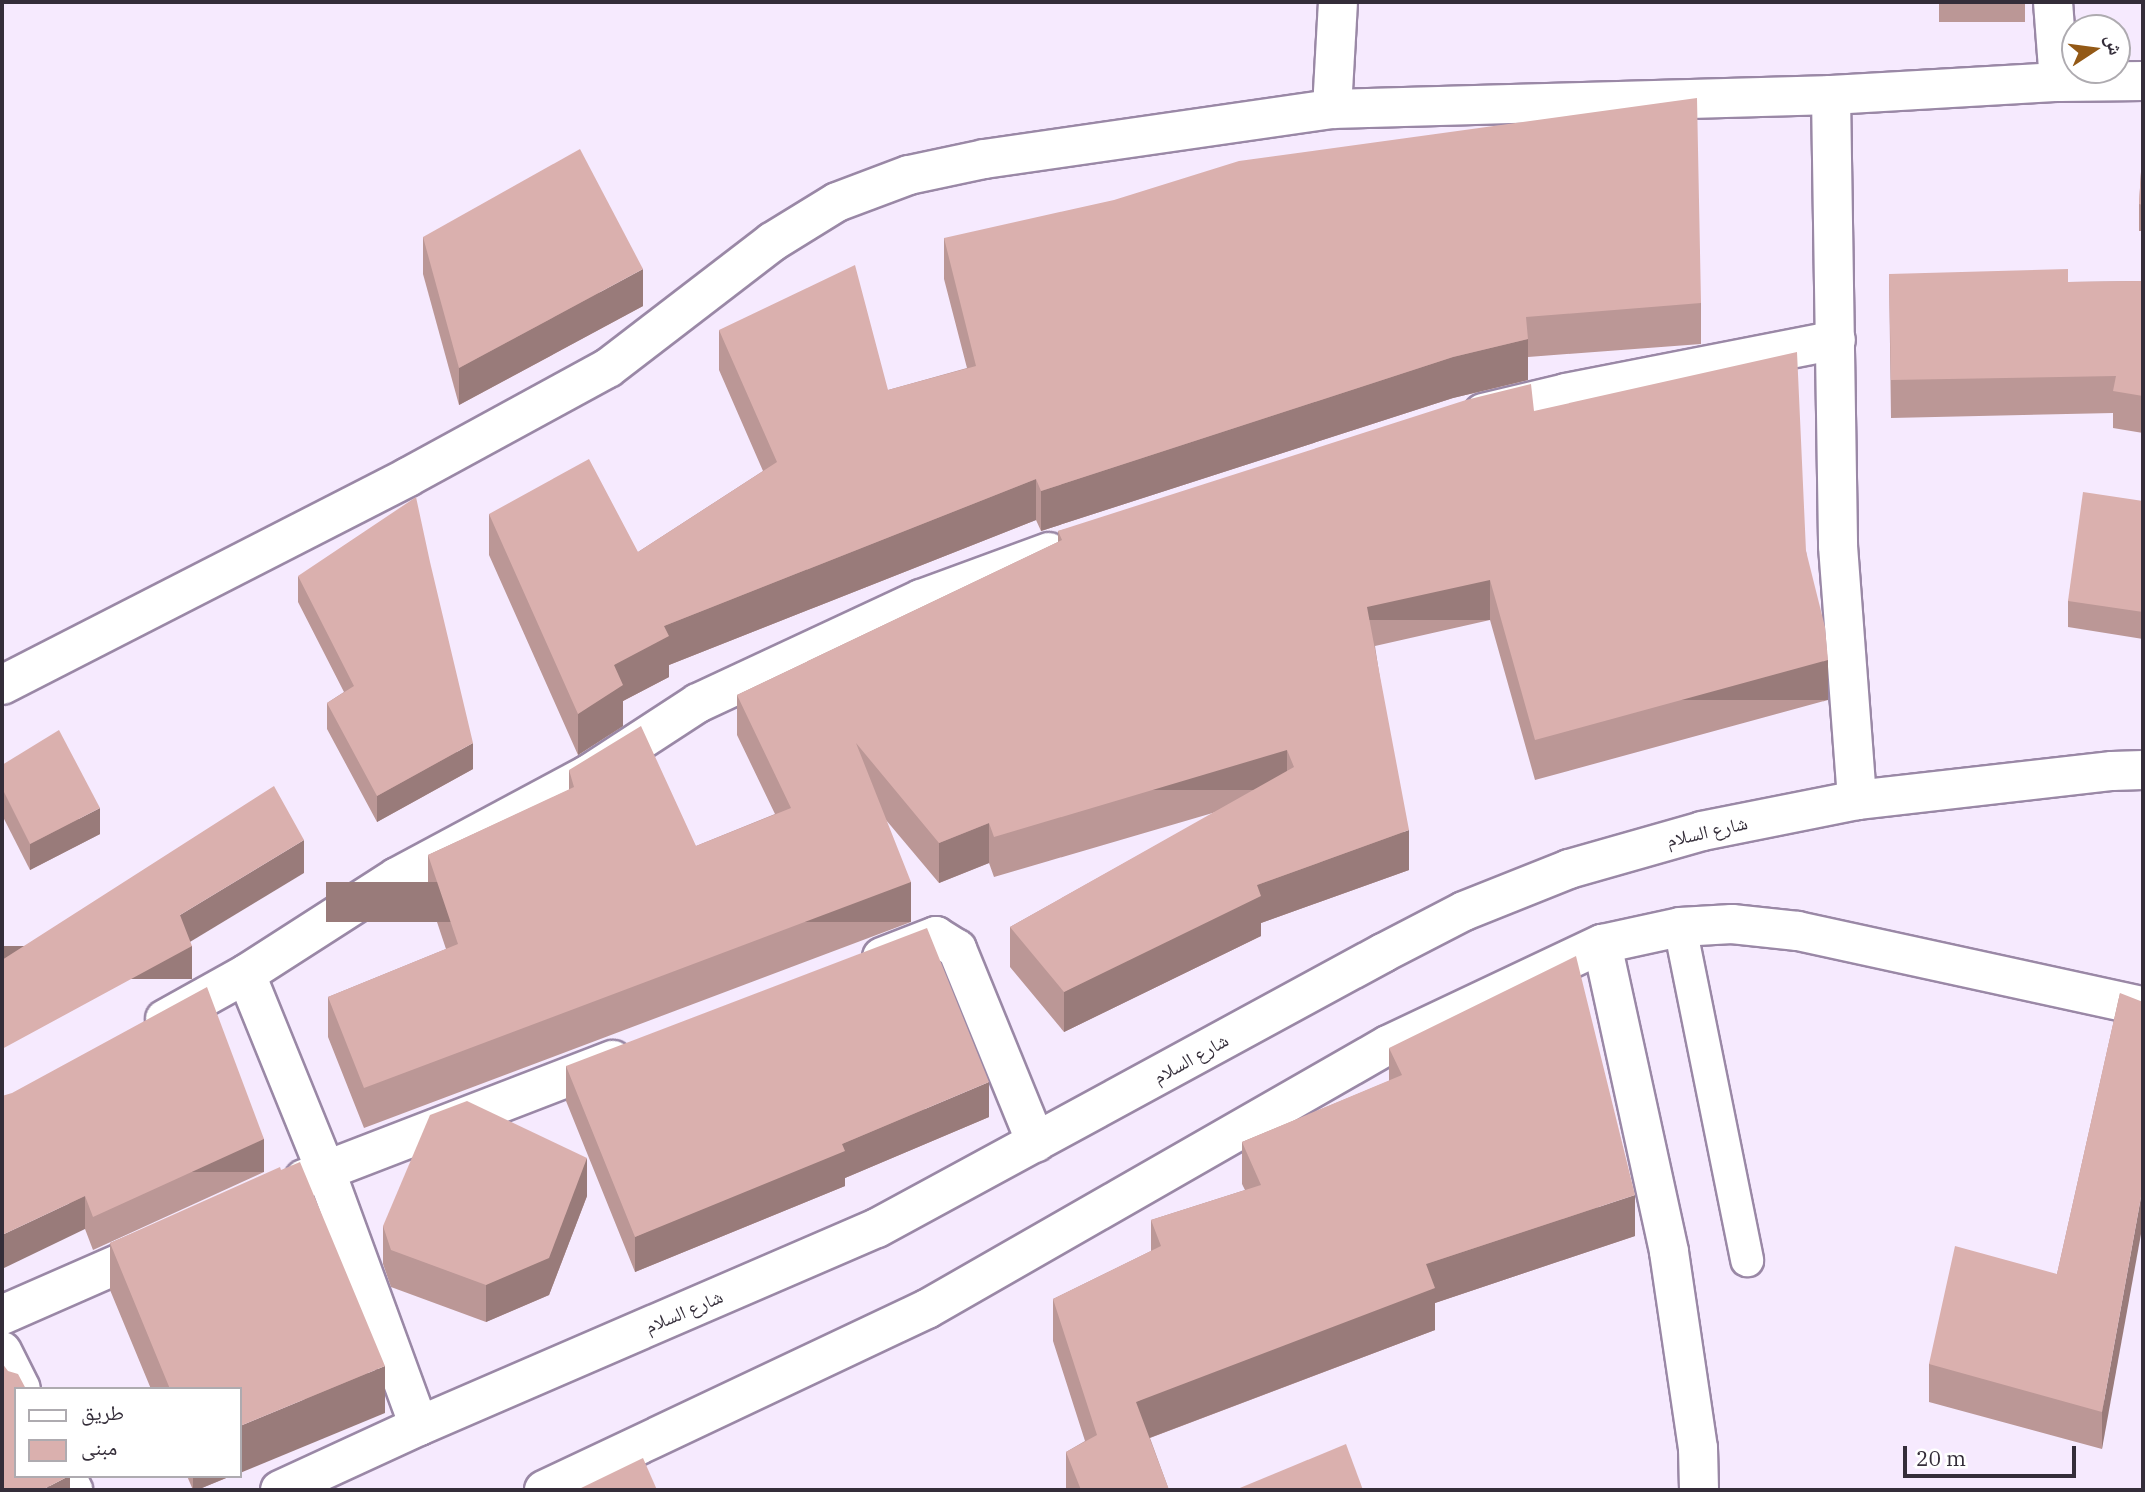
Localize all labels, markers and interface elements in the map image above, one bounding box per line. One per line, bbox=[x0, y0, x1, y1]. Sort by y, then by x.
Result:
north arrow bbox=[2061, 14, 2131, 84]
text: ش bbox=[2101, 32, 2128, 57]
street label: شارع السلام bbox=[1664, 812, 1750, 852]
street label: شارع السلام bbox=[1149, 1029, 1233, 1089]
street label: شارع السلام bbox=[642, 1285, 726, 1339]
legend bbox=[14, 1387, 242, 1478]
text: طريق bbox=[81, 1398, 124, 1426]
scale bar bbox=[1907, 1432, 2080, 1476]
text: مبنى bbox=[81, 1433, 117, 1461]
text: 20 m bbox=[1916, 1444, 1966, 1472]

